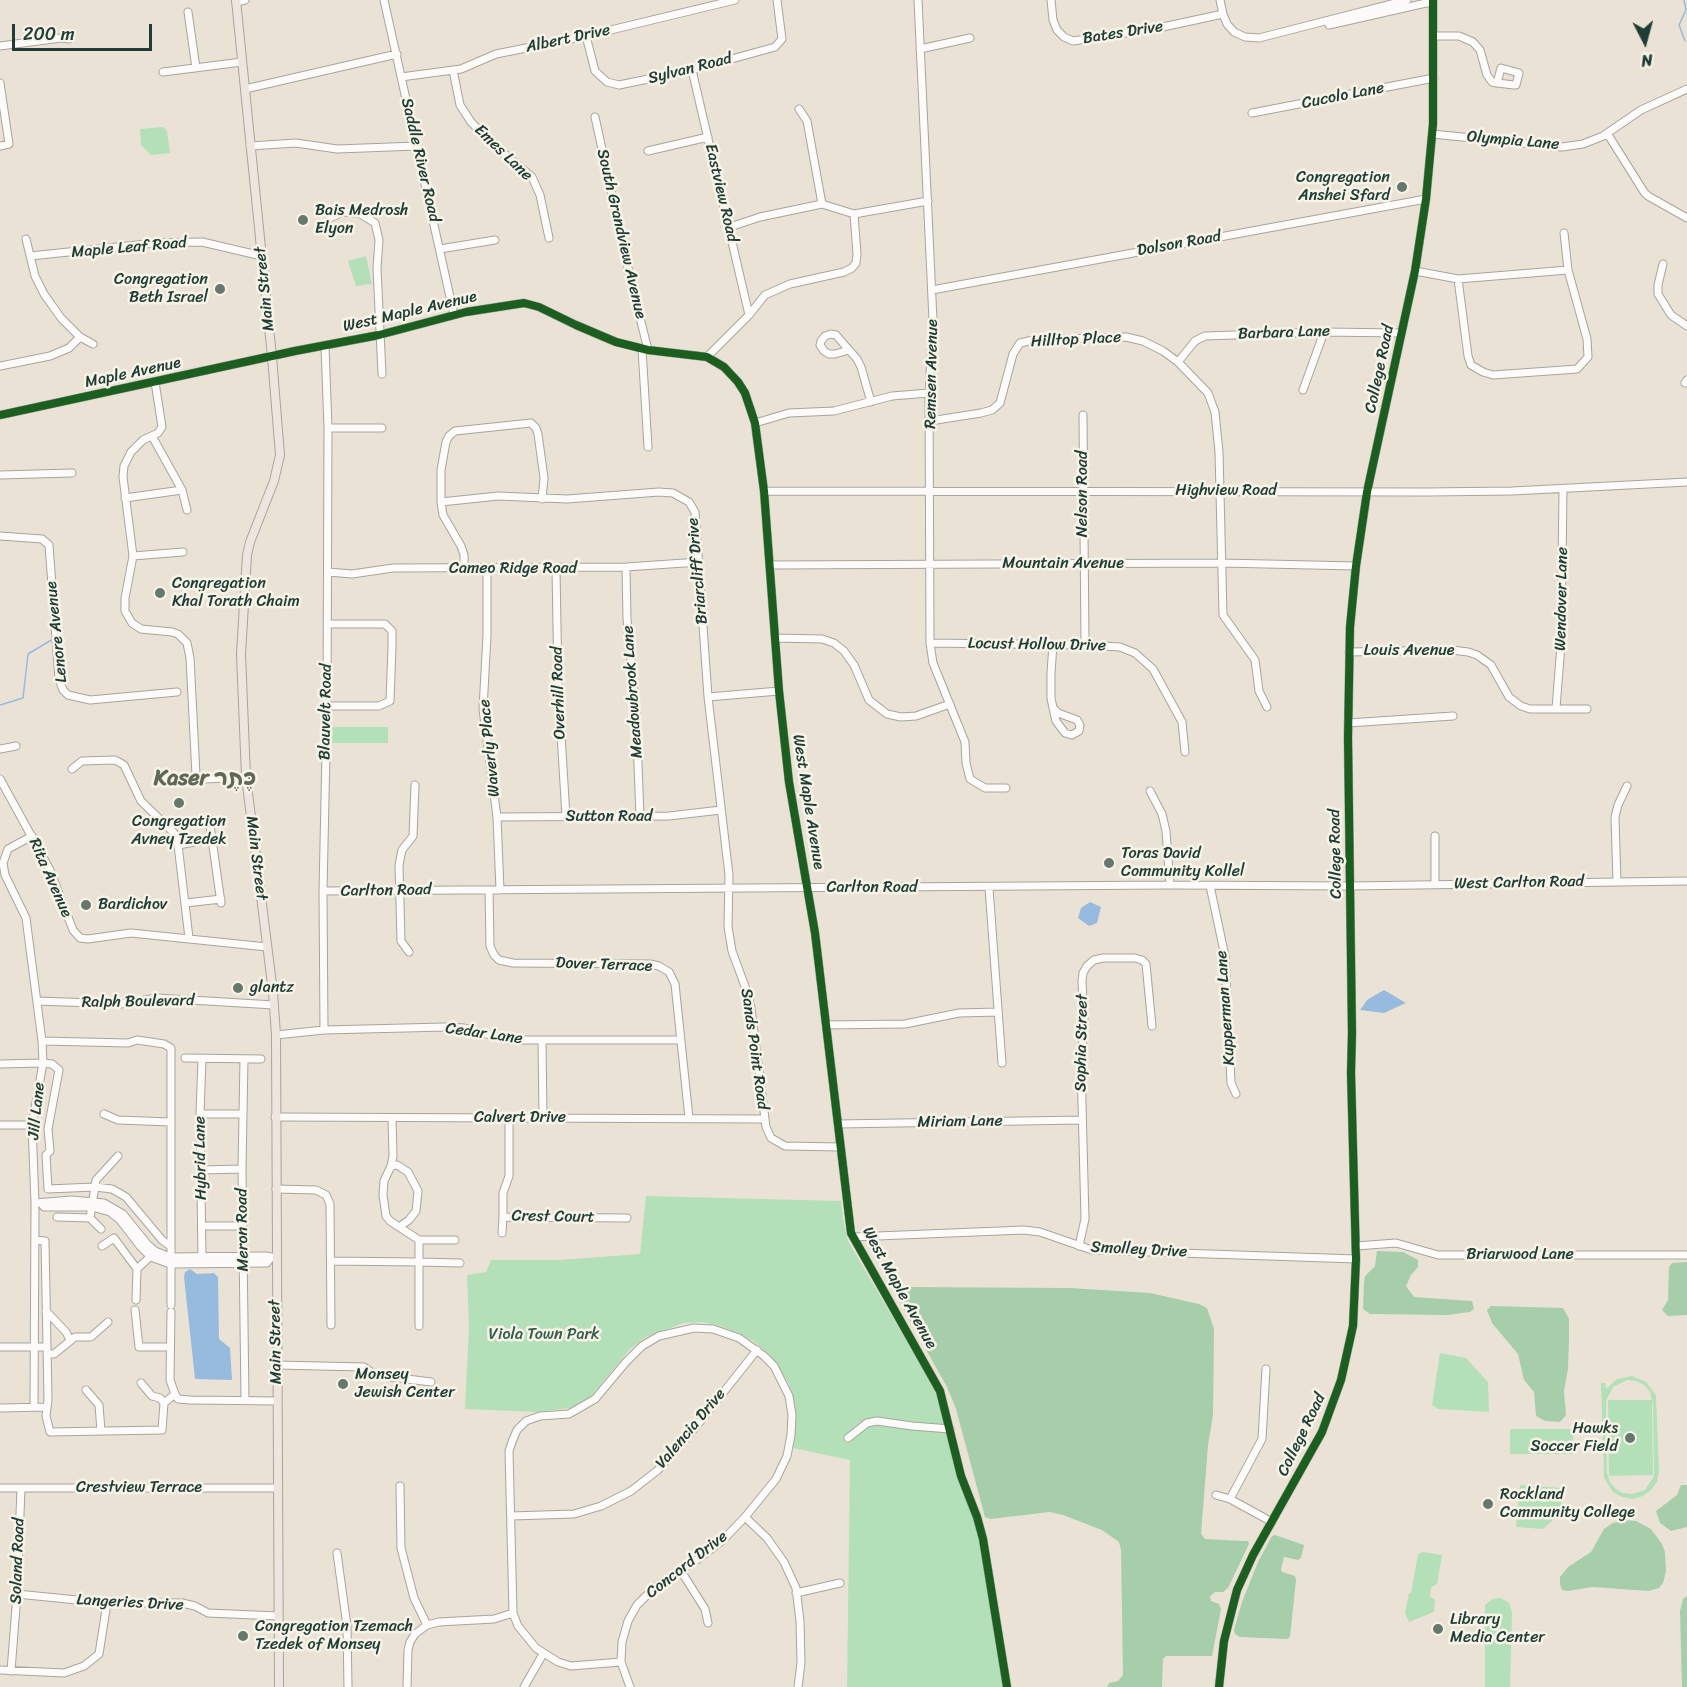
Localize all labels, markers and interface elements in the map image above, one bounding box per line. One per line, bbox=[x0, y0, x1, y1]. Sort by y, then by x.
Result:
scale bar bbox=[15, 12, 154, 50]
north arrow bbox=[1615, 12, 1675, 72]
street label: Bates Drive bbox=[1081, 17, 1165, 49]
text: 200 m bbox=[23, 18, 75, 50]
street label: Albert Drive bbox=[524, 21, 612, 57]
text: N bbox=[1640, 45, 1654, 75]
street label: Sylvan Road bbox=[646, 49, 734, 89]
street label: Cucolo Lane bbox=[1300, 79, 1386, 113]
street label: Saddle River Road bbox=[396, 96, 444, 224]
street label: Emes Lane bbox=[470, 121, 536, 185]
street label: Olympia Lane bbox=[1466, 127, 1560, 155]
street label: Eastview Road bbox=[700, 142, 742, 244]
street label: South Grandview Avenue bbox=[592, 147, 650, 321]
place label: Congregation Anshei Sfard bbox=[1296, 168, 1390, 206]
marker: Congregation Anshei Sfard bbox=[1395, 180, 1409, 194]
place label: Bais Medrosh Elyon bbox=[315, 201, 408, 239]
marker: Bais Medrosh Elyon bbox=[296, 213, 310, 227]
street label: Dolson Road bbox=[1136, 227, 1222, 261]
street label: Maple Leaf Road bbox=[71, 233, 187, 263]
street label: Main Street bbox=[251, 246, 279, 332]
place label: Congregation Beth Israel bbox=[114, 270, 208, 308]
marker: Congregation Beth Israel bbox=[213, 282, 227, 296]
street label: West Maple Avenue bbox=[341, 287, 479, 337]
street label: Remsen Avenue bbox=[921, 319, 943, 429]
street label: Barbara Lane bbox=[1238, 322, 1330, 344]
street label: College Road bbox=[1361, 323, 1399, 415]
street label: Hilltop Place bbox=[1030, 328, 1122, 352]
street label: Maple Avenue bbox=[83, 353, 183, 393]
street label: Nelson Road bbox=[1073, 451, 1093, 537]
street label: Highview Road bbox=[1175, 481, 1277, 501]
street label: Briarcliff Drive bbox=[684, 517, 712, 625]
street label: Wendover Lane bbox=[1551, 547, 1573, 651]
street label: Mountain Avenue bbox=[1002, 554, 1124, 574]
street label: Cameo Ridge Road bbox=[449, 559, 577, 579]
place label: Congregation Khal Torath Chaim bbox=[172, 574, 300, 612]
street label: Lenore Avenue bbox=[42, 580, 72, 684]
marker: Congregation Khal Torath Chaim bbox=[153, 586, 167, 600]
street label: Meadowbrook Lane bbox=[619, 625, 647, 759]
street label: Locust Hollow Drive bbox=[968, 634, 1106, 656]
street label: Louis Avenue bbox=[1363, 641, 1455, 661]
street label: Overhill Road bbox=[548, 646, 570, 740]
street label: Blauvelt Road bbox=[316, 664, 336, 760]
street label: Waverly Place bbox=[475, 698, 505, 798]
street label: West Maple Avenue bbox=[788, 733, 828, 871]
district label: Kaser כֶּתֶר bbox=[154, 766, 256, 792]
marker: Congregation Avney Tzedek bbox=[172, 796, 186, 810]
street label: Sutton Road bbox=[565, 807, 653, 827]
street label: College Road bbox=[1326, 809, 1346, 899]
place label: Congregation Avney Tzedek bbox=[131, 812, 227, 850]
street label: Main Street bbox=[241, 815, 271, 901]
street label: Rita Avenue bbox=[24, 836, 76, 920]
place label: Toras David Community Kollel bbox=[1121, 844, 1245, 882]
marker: Toras David Community Kollel bbox=[1102, 856, 1116, 870]
street label: West Carlton Road bbox=[1454, 872, 1584, 894]
street label: Carlton Road bbox=[827, 878, 917, 898]
street label: Carlton Road bbox=[340, 881, 432, 901]
place label: Bardichov bbox=[98, 895, 167, 915]
marker: Bardichov bbox=[79, 898, 93, 912]
street label: Kupperman Lane bbox=[1212, 950, 1240, 1066]
street label: Dover Terrace bbox=[555, 954, 653, 976]
place label: glantz bbox=[250, 978, 294, 998]
marker: glantz bbox=[231, 981, 245, 995]
street label: Sands Point Road bbox=[736, 987, 772, 1111]
street label: Ralph Boulevard bbox=[81, 991, 195, 1013]
street label: Sophia Street bbox=[1072, 994, 1092, 1092]
street label: Cedar Lane bbox=[444, 1019, 524, 1049]
street label: Jill Lane bbox=[24, 1081, 50, 1141]
street label: Calvert Drive bbox=[474, 1108, 566, 1128]
street label: Miriam Lane bbox=[917, 1112, 1003, 1132]
street label: Hybrid Lane bbox=[191, 1116, 211, 1200]
street label: Meron Road bbox=[233, 1188, 253, 1272]
street label: Crest Court bbox=[511, 1207, 595, 1227]
street label: West Maple Avenue bbox=[857, 1224, 941, 1352]
street label: Smolley Drive bbox=[1090, 1238, 1188, 1262]
street label: Briarwood Lane bbox=[1466, 1245, 1574, 1265]
street label: Main Street bbox=[266, 1299, 286, 1385]
park label: Viola Town Park bbox=[488, 1325, 600, 1345]
place label: Monsey Jewish Center bbox=[355, 1365, 455, 1403]
marker: Monsey Jewish Center bbox=[336, 1377, 350, 1391]
street label: Valencia Drive bbox=[652, 1385, 730, 1473]
street label: College Road bbox=[1274, 1390, 1330, 1480]
place label: Hawks Soccer Field bbox=[1531, 1419, 1618, 1457]
marker: Hawks Soccer Field bbox=[1623, 1431, 1637, 1445]
street label: Crestview Terrace bbox=[76, 1478, 202, 1498]
place label: Rockland Community College bbox=[1500, 1485, 1635, 1523]
marker: Rockland Community College bbox=[1481, 1497, 1495, 1511]
street label: Soland Road bbox=[7, 1518, 29, 1604]
street label: Concord Drive bbox=[642, 1527, 732, 1603]
street label: Langeries Drive bbox=[76, 1591, 184, 1615]
place label: Library Media Center bbox=[1450, 1610, 1545, 1648]
place label: Congregation Tzemach Tzedek of Monsey bbox=[255, 1617, 413, 1655]
marker: Library Media Center bbox=[1431, 1622, 1445, 1636]
marker: Congregation Tzemach Tzedek of Monsey bbox=[236, 1629, 250, 1643]

